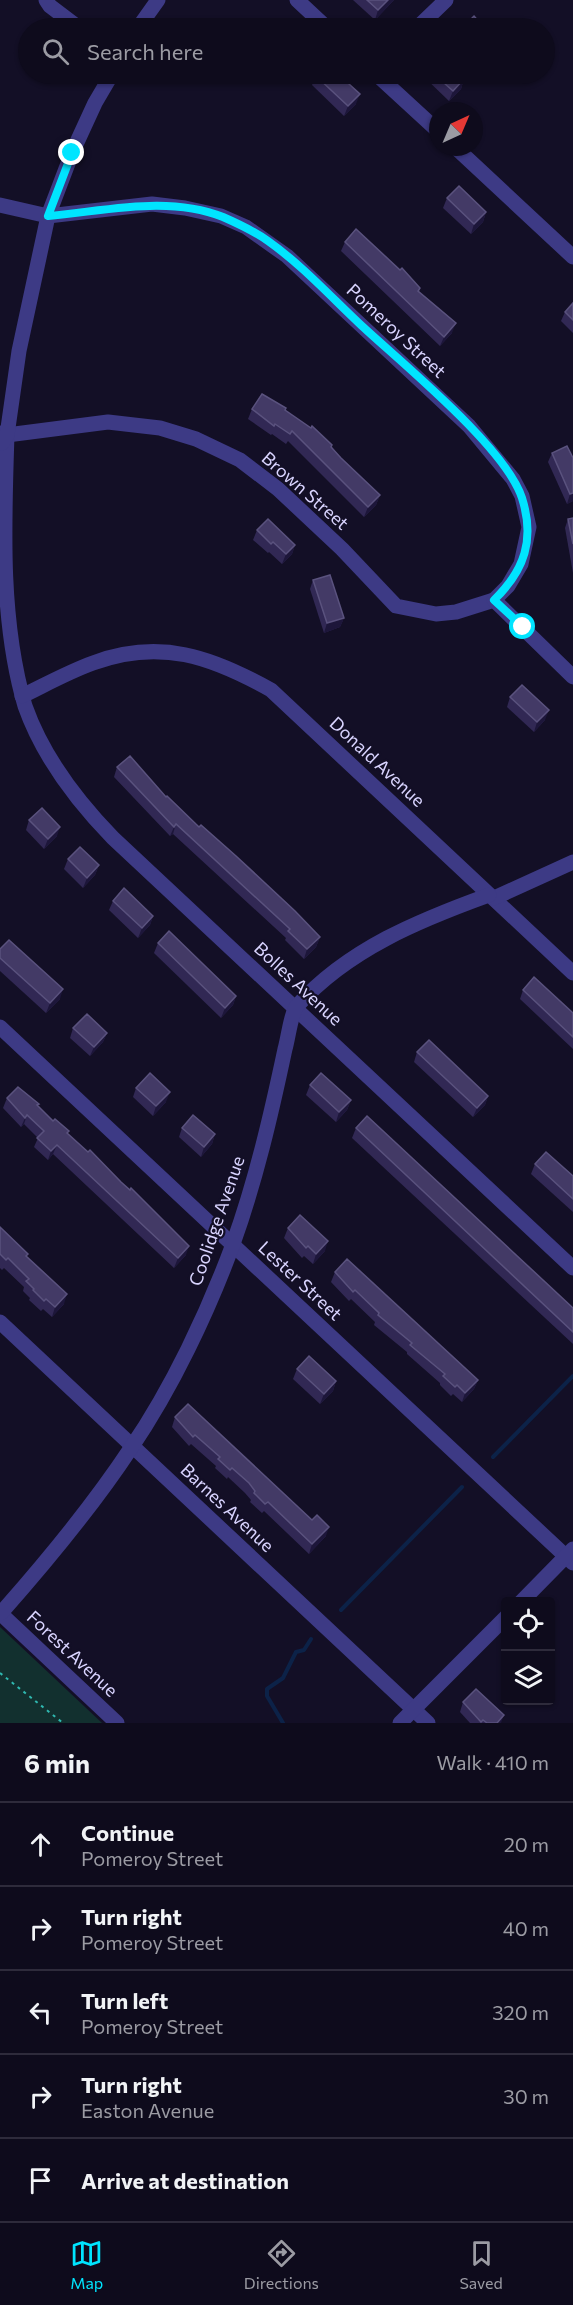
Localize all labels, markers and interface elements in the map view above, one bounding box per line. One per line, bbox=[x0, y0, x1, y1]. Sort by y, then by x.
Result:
search box bbox=[18, 18, 555, 84]
icon: search bbox=[39, 35, 72, 68]
text: Search here bbox=[87, 38, 203, 65]
north arrow bbox=[429, 102, 483, 156]
route end bbox=[58, 139, 84, 165]
street label: Pomeroy Street bbox=[342, 279, 451, 382]
street label: Brown Street bbox=[258, 447, 354, 534]
route start bbox=[509, 613, 535, 639]
street label: Donald Avenue bbox=[326, 712, 430, 811]
street label: Bolles Avenue bbox=[250, 937, 347, 1030]
street label: Coolidge Avenue bbox=[184, 1153, 249, 1289]
street label: Lester Street bbox=[254, 1236, 347, 1325]
street label: Barnes Avenue bbox=[176, 1458, 279, 1556]
map controls bbox=[501, 1597, 555, 1705]
button: locate bbox=[501, 1597, 555, 1651]
street label: Forest Avenue bbox=[23, 1606, 123, 1701]
button: layers bbox=[501, 1651, 555, 1705]
text: 6 min bbox=[24, 1747, 90, 1778]
text: Walk · 410 m bbox=[437, 1750, 549, 1774]
text: Continue bbox=[81, 1819, 174, 1846]
icon: ahead bbox=[24, 1828, 57, 1861]
text: 20 m bbox=[504, 1832, 549, 1856]
text: Pomeroy Street bbox=[81, 1846, 223, 1870]
text: Turn right bbox=[81, 1903, 182, 1930]
icon: right bbox=[24, 1912, 57, 1945]
text: 40 m bbox=[503, 1916, 549, 1940]
text: Pomeroy Street bbox=[81, 1930, 223, 1954]
text: Turn left bbox=[81, 1987, 168, 2014]
icon: left bbox=[24, 1996, 57, 2029]
text: 320 m bbox=[492, 2000, 549, 2024]
text: Pomeroy Street bbox=[81, 2014, 223, 2038]
text: Turn right bbox=[81, 2071, 182, 2098]
icon: right bbox=[24, 2080, 57, 2113]
text: 30 m bbox=[503, 2084, 549, 2108]
text: Easton Avenue bbox=[81, 2098, 214, 2122]
icon: arrive bbox=[24, 2164, 57, 2197]
text: Arrive at destination bbox=[81, 2167, 289, 2194]
tab: Map bbox=[70, 2237, 103, 2292]
tab: Directions bbox=[244, 2237, 319, 2292]
tab: Saved bbox=[459, 2237, 503, 2292]

